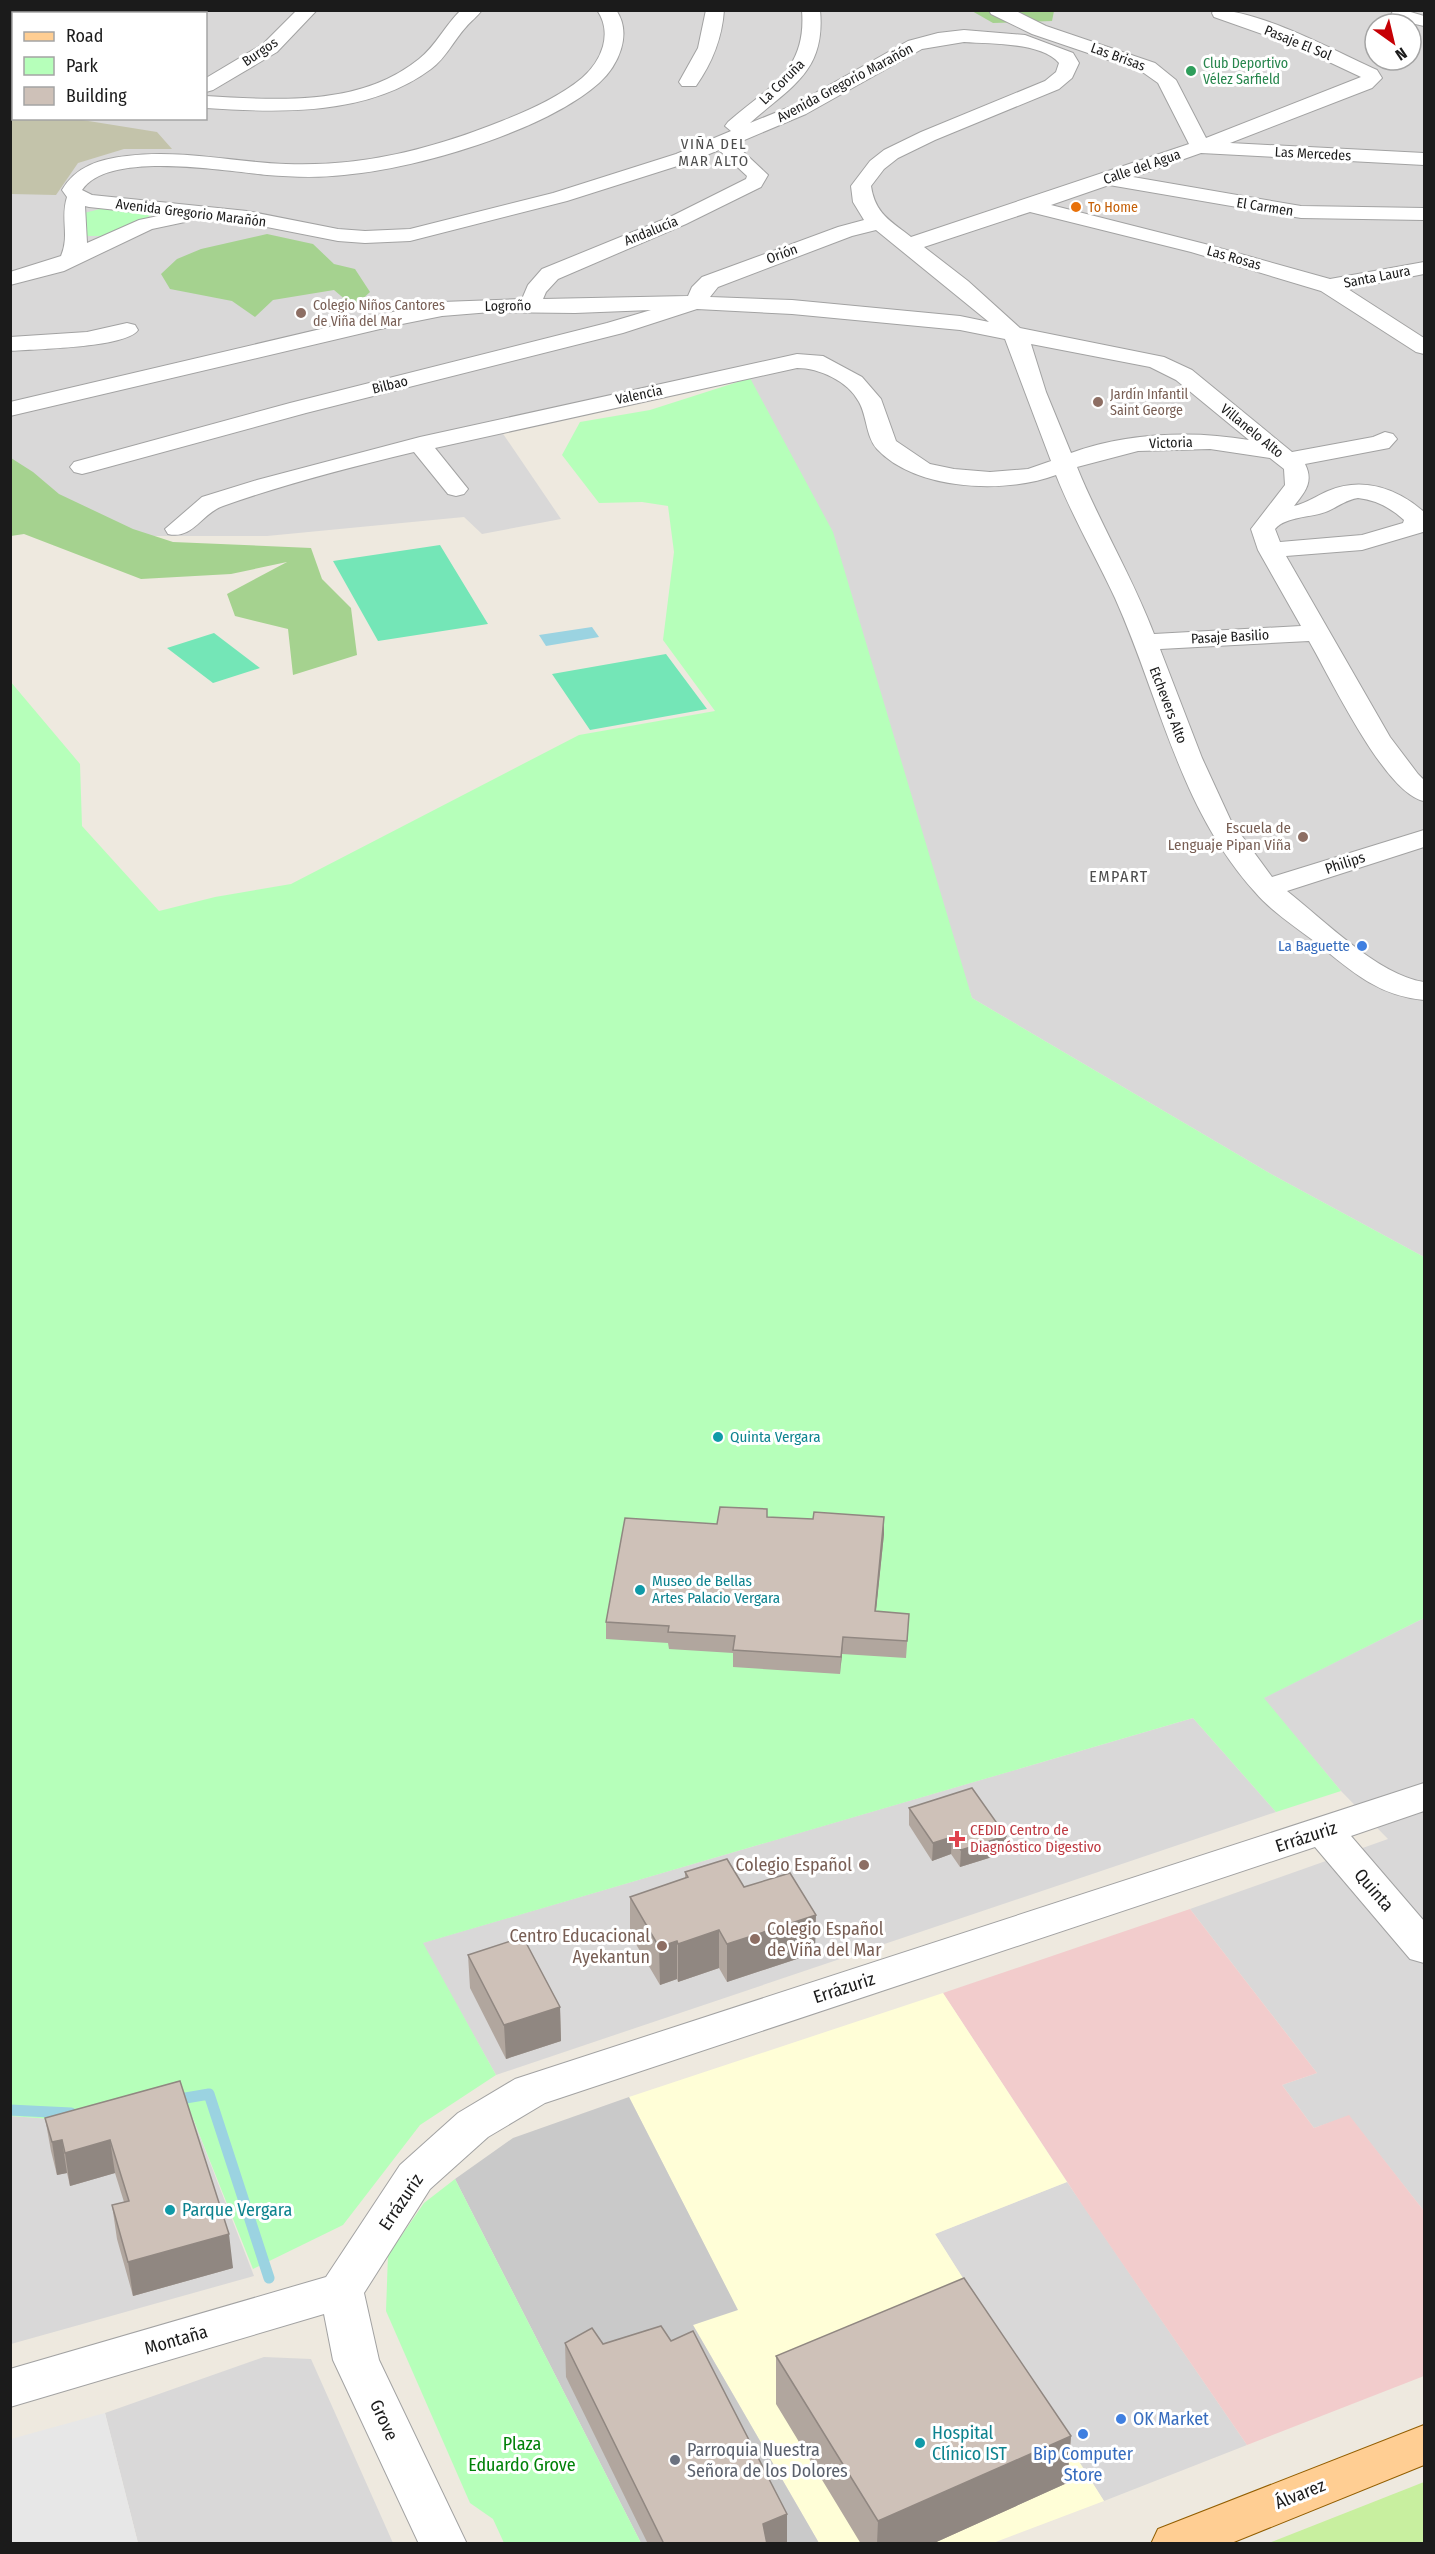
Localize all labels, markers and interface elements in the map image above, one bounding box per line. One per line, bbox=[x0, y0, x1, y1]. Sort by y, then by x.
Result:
legend bbox=[12, 12, 207, 120]
north arrow bbox=[1363, 12, 1423, 72]
street label: Pasaje El Sol bbox=[1262, 22, 1334, 64]
text: Road bbox=[66, 25, 103, 47]
street label: Burgos bbox=[239, 34, 281, 70]
street label: Las Brisas bbox=[1088, 39, 1148, 75]
street label: Avenida Gregorio Marañón bbox=[774, 40, 916, 126]
text: N bbox=[1392, 43, 1410, 65]
text: Park bbox=[66, 55, 99, 77]
place label: Club Deportivo Vélez Sarfield bbox=[1203, 55, 1288, 88]
street label: La Coruña bbox=[756, 56, 808, 108]
marker: Club Deportivo Vélez Sarfield bbox=[1184, 64, 1198, 78]
text: Building bbox=[66, 85, 127, 107]
district label: VIÑA DEL MAR ALTO bbox=[678, 135, 750, 170]
street label: Las Mercedes bbox=[1274, 144, 1352, 164]
street label: Calle del Agua bbox=[1101, 146, 1183, 188]
street label: El Carmen bbox=[1235, 194, 1295, 220]
street label: Avenida Gregorio Marañón bbox=[115, 195, 267, 231]
place label: To Home bbox=[1088, 199, 1138, 216]
marker: To Home bbox=[1069, 200, 1083, 214]
street label: Andalucía bbox=[622, 213, 680, 249]
street label: Orión bbox=[764, 241, 800, 267]
street label: Las Rosas bbox=[1205, 242, 1263, 274]
street label: Santa Laura bbox=[1342, 262, 1412, 292]
place label: Colegio Niños Cantores de Viña del Mar bbox=[313, 297, 445, 330]
street label: Logroño bbox=[485, 297, 531, 315]
marker: Colegio Niños Cantores de Viña del Mar bbox=[294, 306, 308, 320]
street label: Bilbao bbox=[370, 372, 410, 398]
street label: Valencia bbox=[614, 382, 664, 408]
place label: Jardín Infantil Saint George bbox=[1110, 386, 1188, 419]
marker: Jardín Infantil Saint George bbox=[1091, 395, 1105, 409]
street label: Villanelo Alto bbox=[1217, 400, 1287, 462]
street label: Victoria bbox=[1149, 434, 1193, 452]
street label: Pasaje Basilio bbox=[1190, 626, 1270, 648]
street label: Etchevers Alto bbox=[1146, 664, 1190, 746]
place label: Escuela de Lenguaje Pipan Viña bbox=[1168, 819, 1291, 854]
marker: Escuela de Lenguaje Pipan Viña bbox=[1296, 830, 1310, 844]
street label: Philips bbox=[1323, 848, 1367, 878]
district label: EMPART bbox=[1089, 867, 1149, 886]
place label: La Baguette bbox=[1278, 937, 1350, 955]
marker: La Baguette bbox=[1355, 939, 1369, 953]
place label: Quinta Vergara bbox=[730, 1428, 821, 1446]
marker: Quinta Vergara bbox=[711, 1430, 725, 1444]
place label: Museo de Bellas Artes Palacio Vergara bbox=[652, 1572, 780, 1607]
marker: Museo de Bellas Artes Palacio Vergara bbox=[633, 1583, 647, 1597]
street label: Errázuriz bbox=[1272, 1817, 1340, 1857]
place label: CEDID Centro de Diagnóstico Digestivo bbox=[970, 1821, 1102, 1856]
marker: CEDID Centro de Diagnóstico Digestivo bbox=[948, 1830, 966, 1848]
place label: Colegio Español bbox=[736, 1854, 852, 1876]
marker: Colegio Español bbox=[857, 1858, 871, 1872]
street label: Quinta bbox=[1350, 1864, 1399, 1916]
place label: Colegio Español de Viña del Mar bbox=[767, 1918, 884, 1961]
place label: Centro Educacional Ayekantun bbox=[509, 1925, 650, 1968]
marker: Colegio Español de Viña del Mar bbox=[748, 1932, 762, 1946]
marker: Centro Educacional Ayekantun bbox=[655, 1939, 669, 1953]
street label: Errázuriz bbox=[810, 1968, 878, 2008]
street label: Errázuriz bbox=[374, 2170, 428, 2234]
place label: Parque Vergara bbox=[182, 2199, 293, 2221]
marker: Parque Vergara bbox=[163, 2203, 177, 2217]
street label: Montaña bbox=[142, 2320, 210, 2359]
street label: Grove bbox=[365, 2396, 403, 2444]
place label: OK Market bbox=[1133, 2408, 1209, 2430]
marker: OK Market bbox=[1114, 2412, 1128, 2426]
place label: Hospital Clínico IST bbox=[932, 2422, 1008, 2465]
marker: Bip Computer Store bbox=[1076, 2427, 1090, 2441]
park label: Plaza Eduardo Grove bbox=[468, 2433, 576, 2476]
marker: Hospital Clínico IST bbox=[913, 2436, 927, 2450]
place label: Parroquia Nuestra Señora de los Dolores bbox=[687, 2439, 848, 2482]
place label: Bip Computer Store bbox=[1033, 2443, 1134, 2486]
marker: Parroquia Nuestra Señora de los Dolores bbox=[668, 2453, 682, 2467]
street label: Álvarez bbox=[1271, 2473, 1328, 2514]

